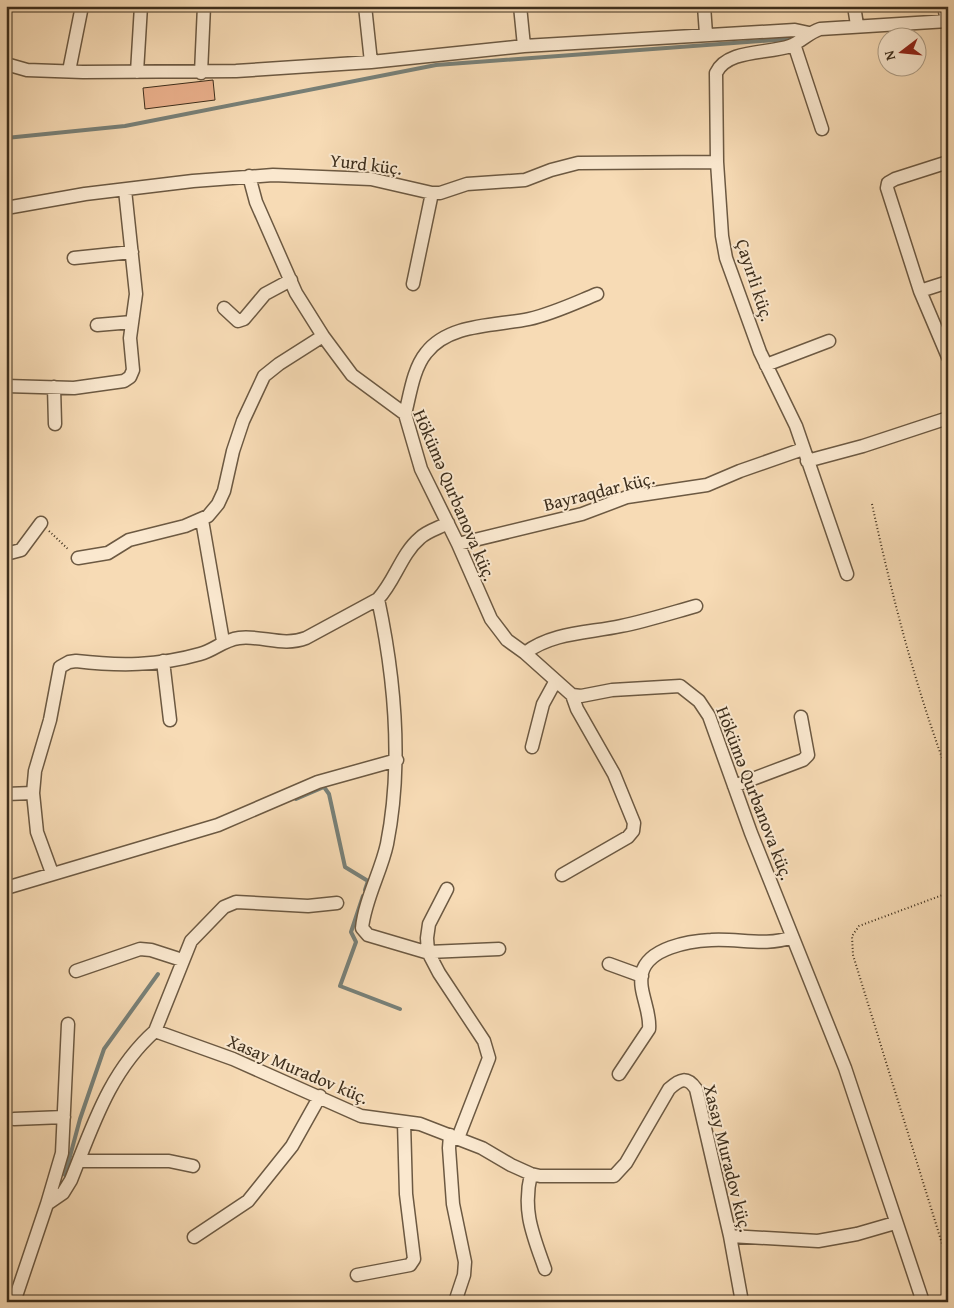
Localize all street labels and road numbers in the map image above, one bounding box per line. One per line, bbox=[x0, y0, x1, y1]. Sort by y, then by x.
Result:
street label: Yurd küç. bbox=[328, 146, 404, 182]
street label: Çayırli küç. bbox=[729, 235, 781, 325]
street label: Hökümə Qurbanova küç. bbox=[407, 405, 503, 585]
street label: Bayraqdar küç. bbox=[541, 464, 657, 518]
street label: Hökümə Qurbanova küç. bbox=[709, 702, 801, 884]
street label: Xasay Muradov küç. bbox=[223, 1027, 373, 1111]
street label: Xasay Muradov küç. bbox=[697, 1081, 759, 1235]

